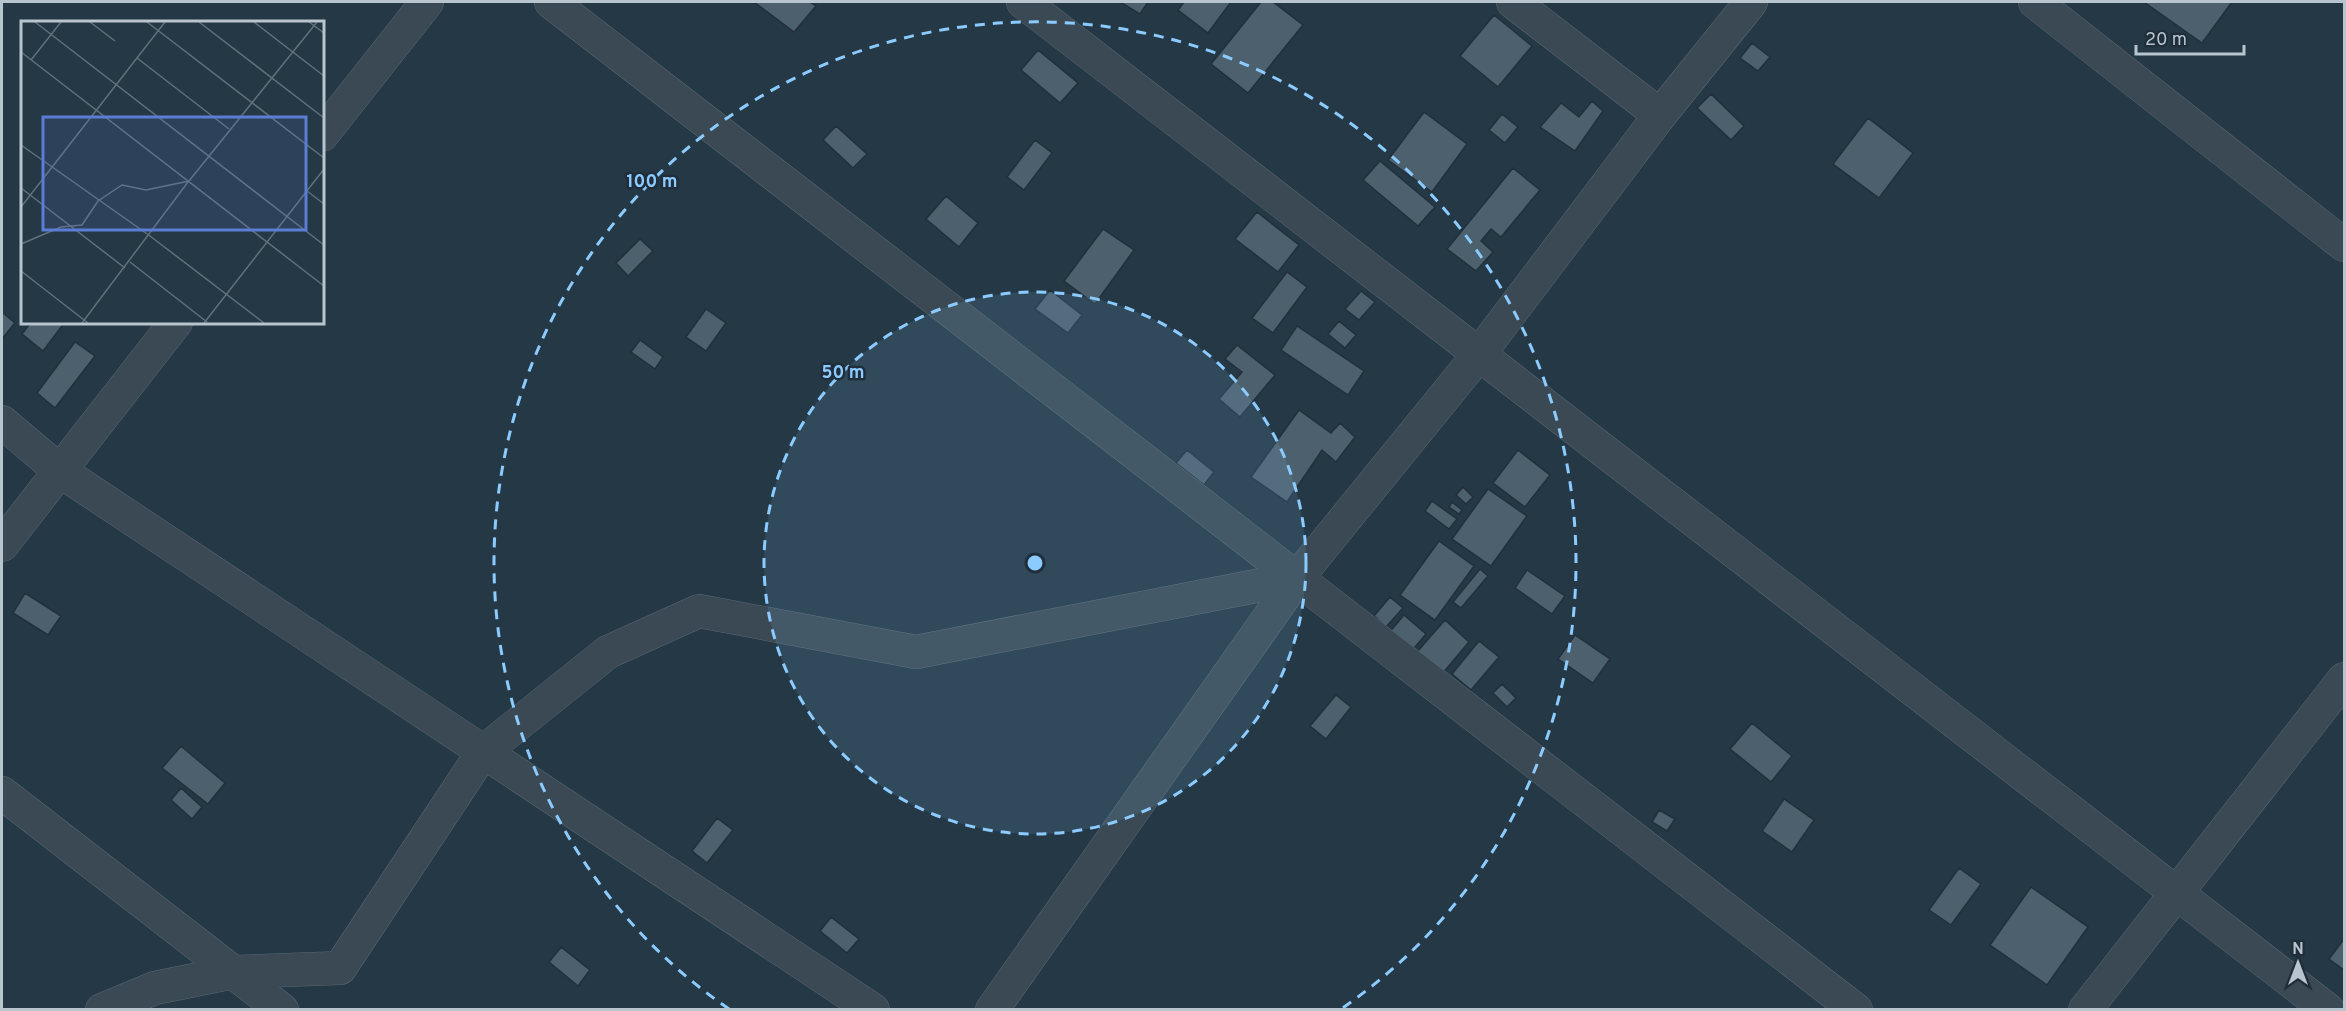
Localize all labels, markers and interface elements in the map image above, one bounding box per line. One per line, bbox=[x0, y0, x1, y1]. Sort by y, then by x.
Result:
scale bar bbox=[2136, 18, 2244, 56]
inset map bbox=[21, 21, 324, 324]
text: 20 m bbox=[2145, 29, 2187, 52]
text: 100 m bbox=[626, 171, 678, 194]
text: 50 m bbox=[821, 362, 865, 385]
centre of rings bbox=[1025, 553, 1045, 573]
north arrow bbox=[2268, 933, 2328, 993]
text: N bbox=[2292, 940, 2304, 960]

